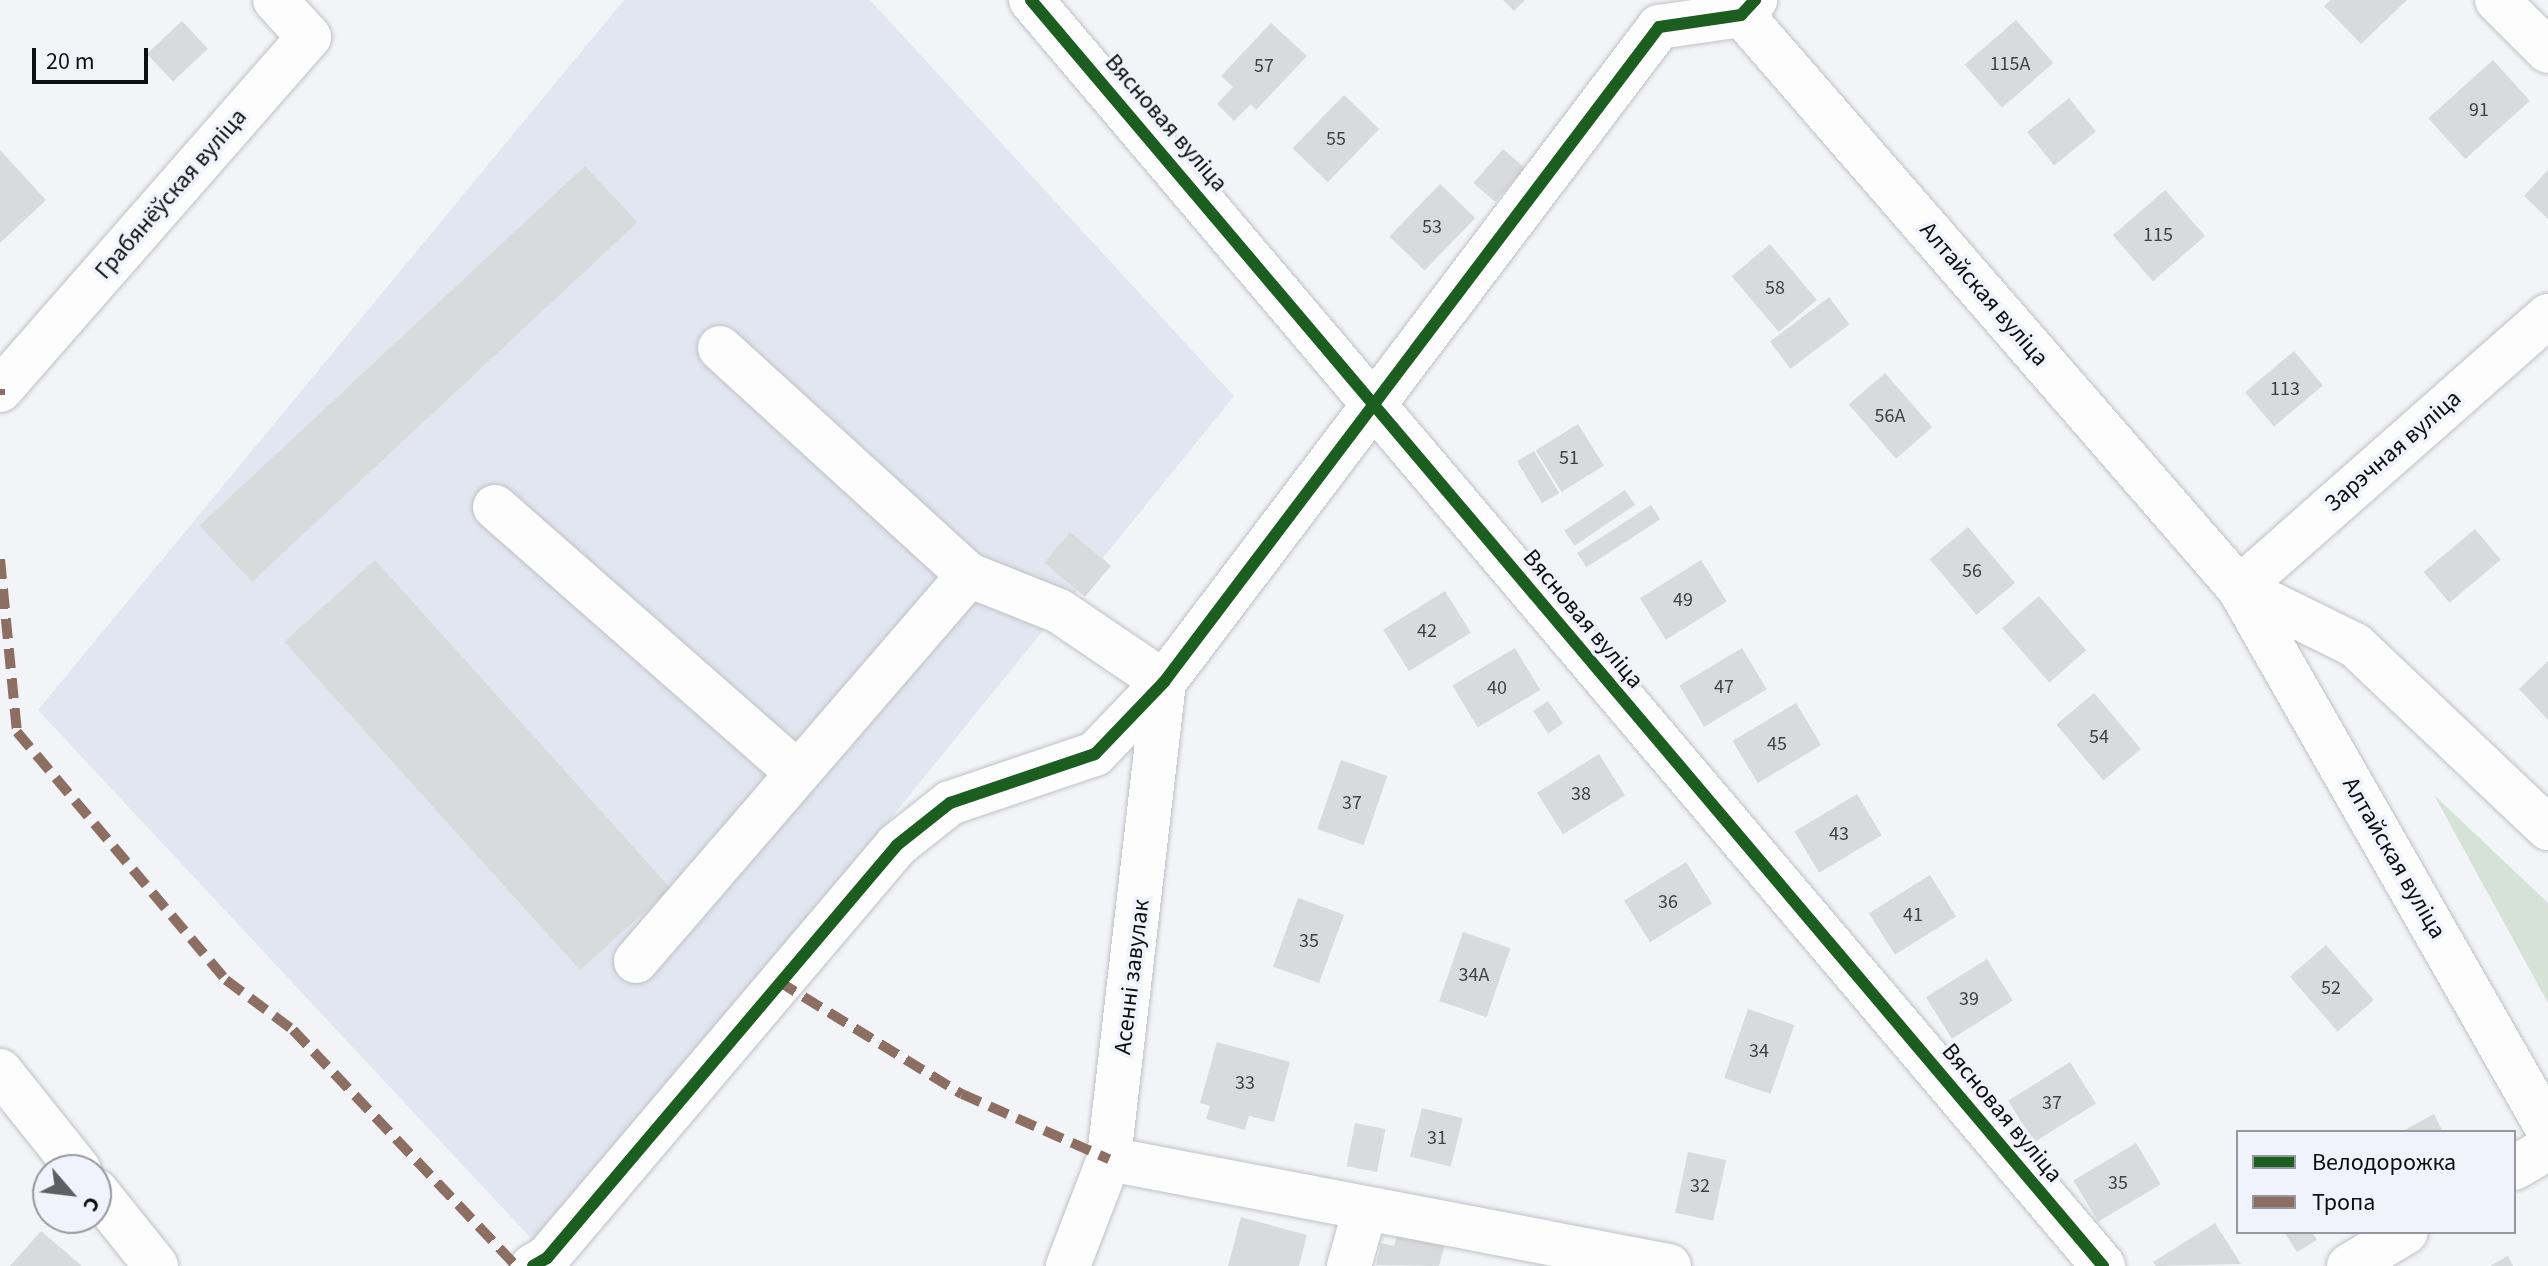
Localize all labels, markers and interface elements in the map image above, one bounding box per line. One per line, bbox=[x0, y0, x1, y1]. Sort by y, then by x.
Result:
scale bar bbox=[36, 32, 152, 82]
text: 20 m bbox=[46, 44, 95, 79]
street label: Вясновая вуліца bbox=[1099, 48, 1233, 198]
house number: 115А bbox=[1990, 52, 2030, 76]
house number: 57 bbox=[1254, 54, 1274, 78]
house number: 91 bbox=[2469, 98, 2489, 122]
street label: Грабянёўская вуліца bbox=[89, 103, 253, 285]
house number: 55 bbox=[1326, 127, 1346, 151]
house number: 53 bbox=[1422, 215, 1442, 239]
street label: Алтайская вуліца bbox=[1914, 216, 2054, 372]
house number: 115 bbox=[2143, 223, 2173, 247]
house number: 58 bbox=[1765, 276, 1785, 300]
house number: 113 bbox=[2270, 377, 2300, 401]
street label: Зарэчная вуліца bbox=[2319, 384, 2467, 518]
house number: 56А bbox=[1875, 404, 1905, 428]
house number: 51 bbox=[1559, 446, 1579, 470]
street label: Вясновая вуліца bbox=[1517, 544, 1649, 694]
house number: 56 bbox=[1962, 559, 1982, 583]
house number: 49 bbox=[1673, 588, 1693, 612]
house number: 42 bbox=[1417, 619, 1437, 643]
house number: 47 bbox=[1714, 675, 1734, 699]
house number: 40 bbox=[1487, 676, 1507, 700]
house number: 54 bbox=[2089, 725, 2109, 749]
house number: 45 bbox=[1767, 732, 1787, 756]
street label: Алтайская вуліца bbox=[2336, 772, 2452, 944]
house number: 38 bbox=[1571, 782, 1591, 806]
house number: 37 bbox=[1342, 791, 1362, 815]
house number: 43 bbox=[1829, 822, 1849, 846]
house number: 36 bbox=[1658, 890, 1678, 914]
street label: Асенні завулак bbox=[1108, 898, 1156, 1056]
house number: 41 bbox=[1903, 903, 1923, 927]
house number: 35 bbox=[1299, 929, 1319, 953]
house number: 34А bbox=[1459, 963, 1489, 987]
house number: 52 bbox=[2321, 976, 2341, 1000]
house number: 39 bbox=[1959, 987, 1979, 1011]
street label: Вясновая вуліца bbox=[1936, 1038, 2068, 1188]
house number: 34 bbox=[1749, 1039, 1769, 1063]
house number: 33 bbox=[1235, 1071, 1255, 1095]
house number: 37 bbox=[2042, 1091, 2062, 1115]
house number: 31 bbox=[1427, 1126, 1447, 1150]
legend bbox=[2236, 1130, 2516, 1234]
text: Велодорожка bbox=[2312, 1145, 2456, 1180]
north arrow bbox=[32, 1154, 112, 1234]
house number: 35 bbox=[2108, 1171, 2128, 1195]
house number: 32 bbox=[1690, 1174, 1710, 1198]
text: Тропа bbox=[2312, 1185, 2375, 1220]
text: С bbox=[74, 1191, 109, 1217]

